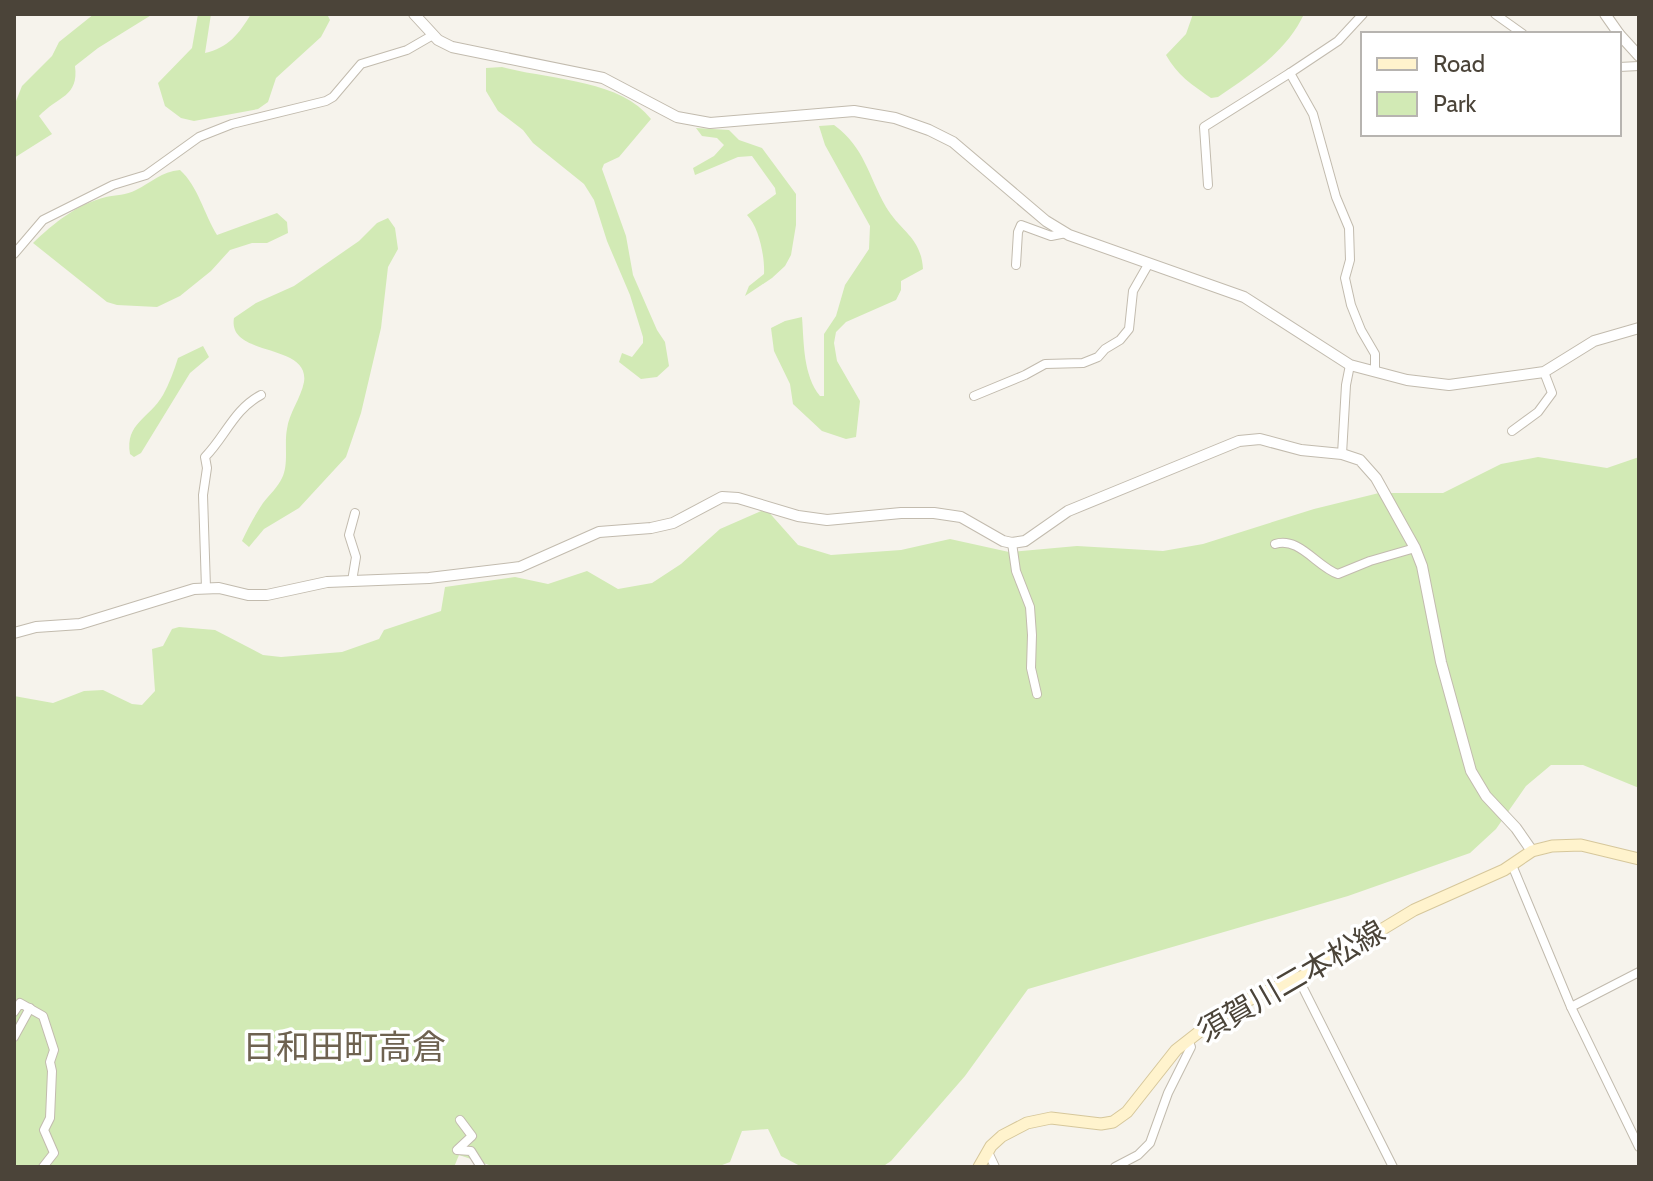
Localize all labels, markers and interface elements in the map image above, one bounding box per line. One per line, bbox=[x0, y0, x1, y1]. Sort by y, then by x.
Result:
legend bbox=[1361, 32, 1621, 136]
text: Road bbox=[1433, 49, 1485, 78]
text: Park bbox=[1433, 89, 1476, 118]
street label: 須賀川二本松線 bbox=[1191, 912, 1391, 1050]
district label: 日和田町高倉 bbox=[242, 1026, 446, 1068]

